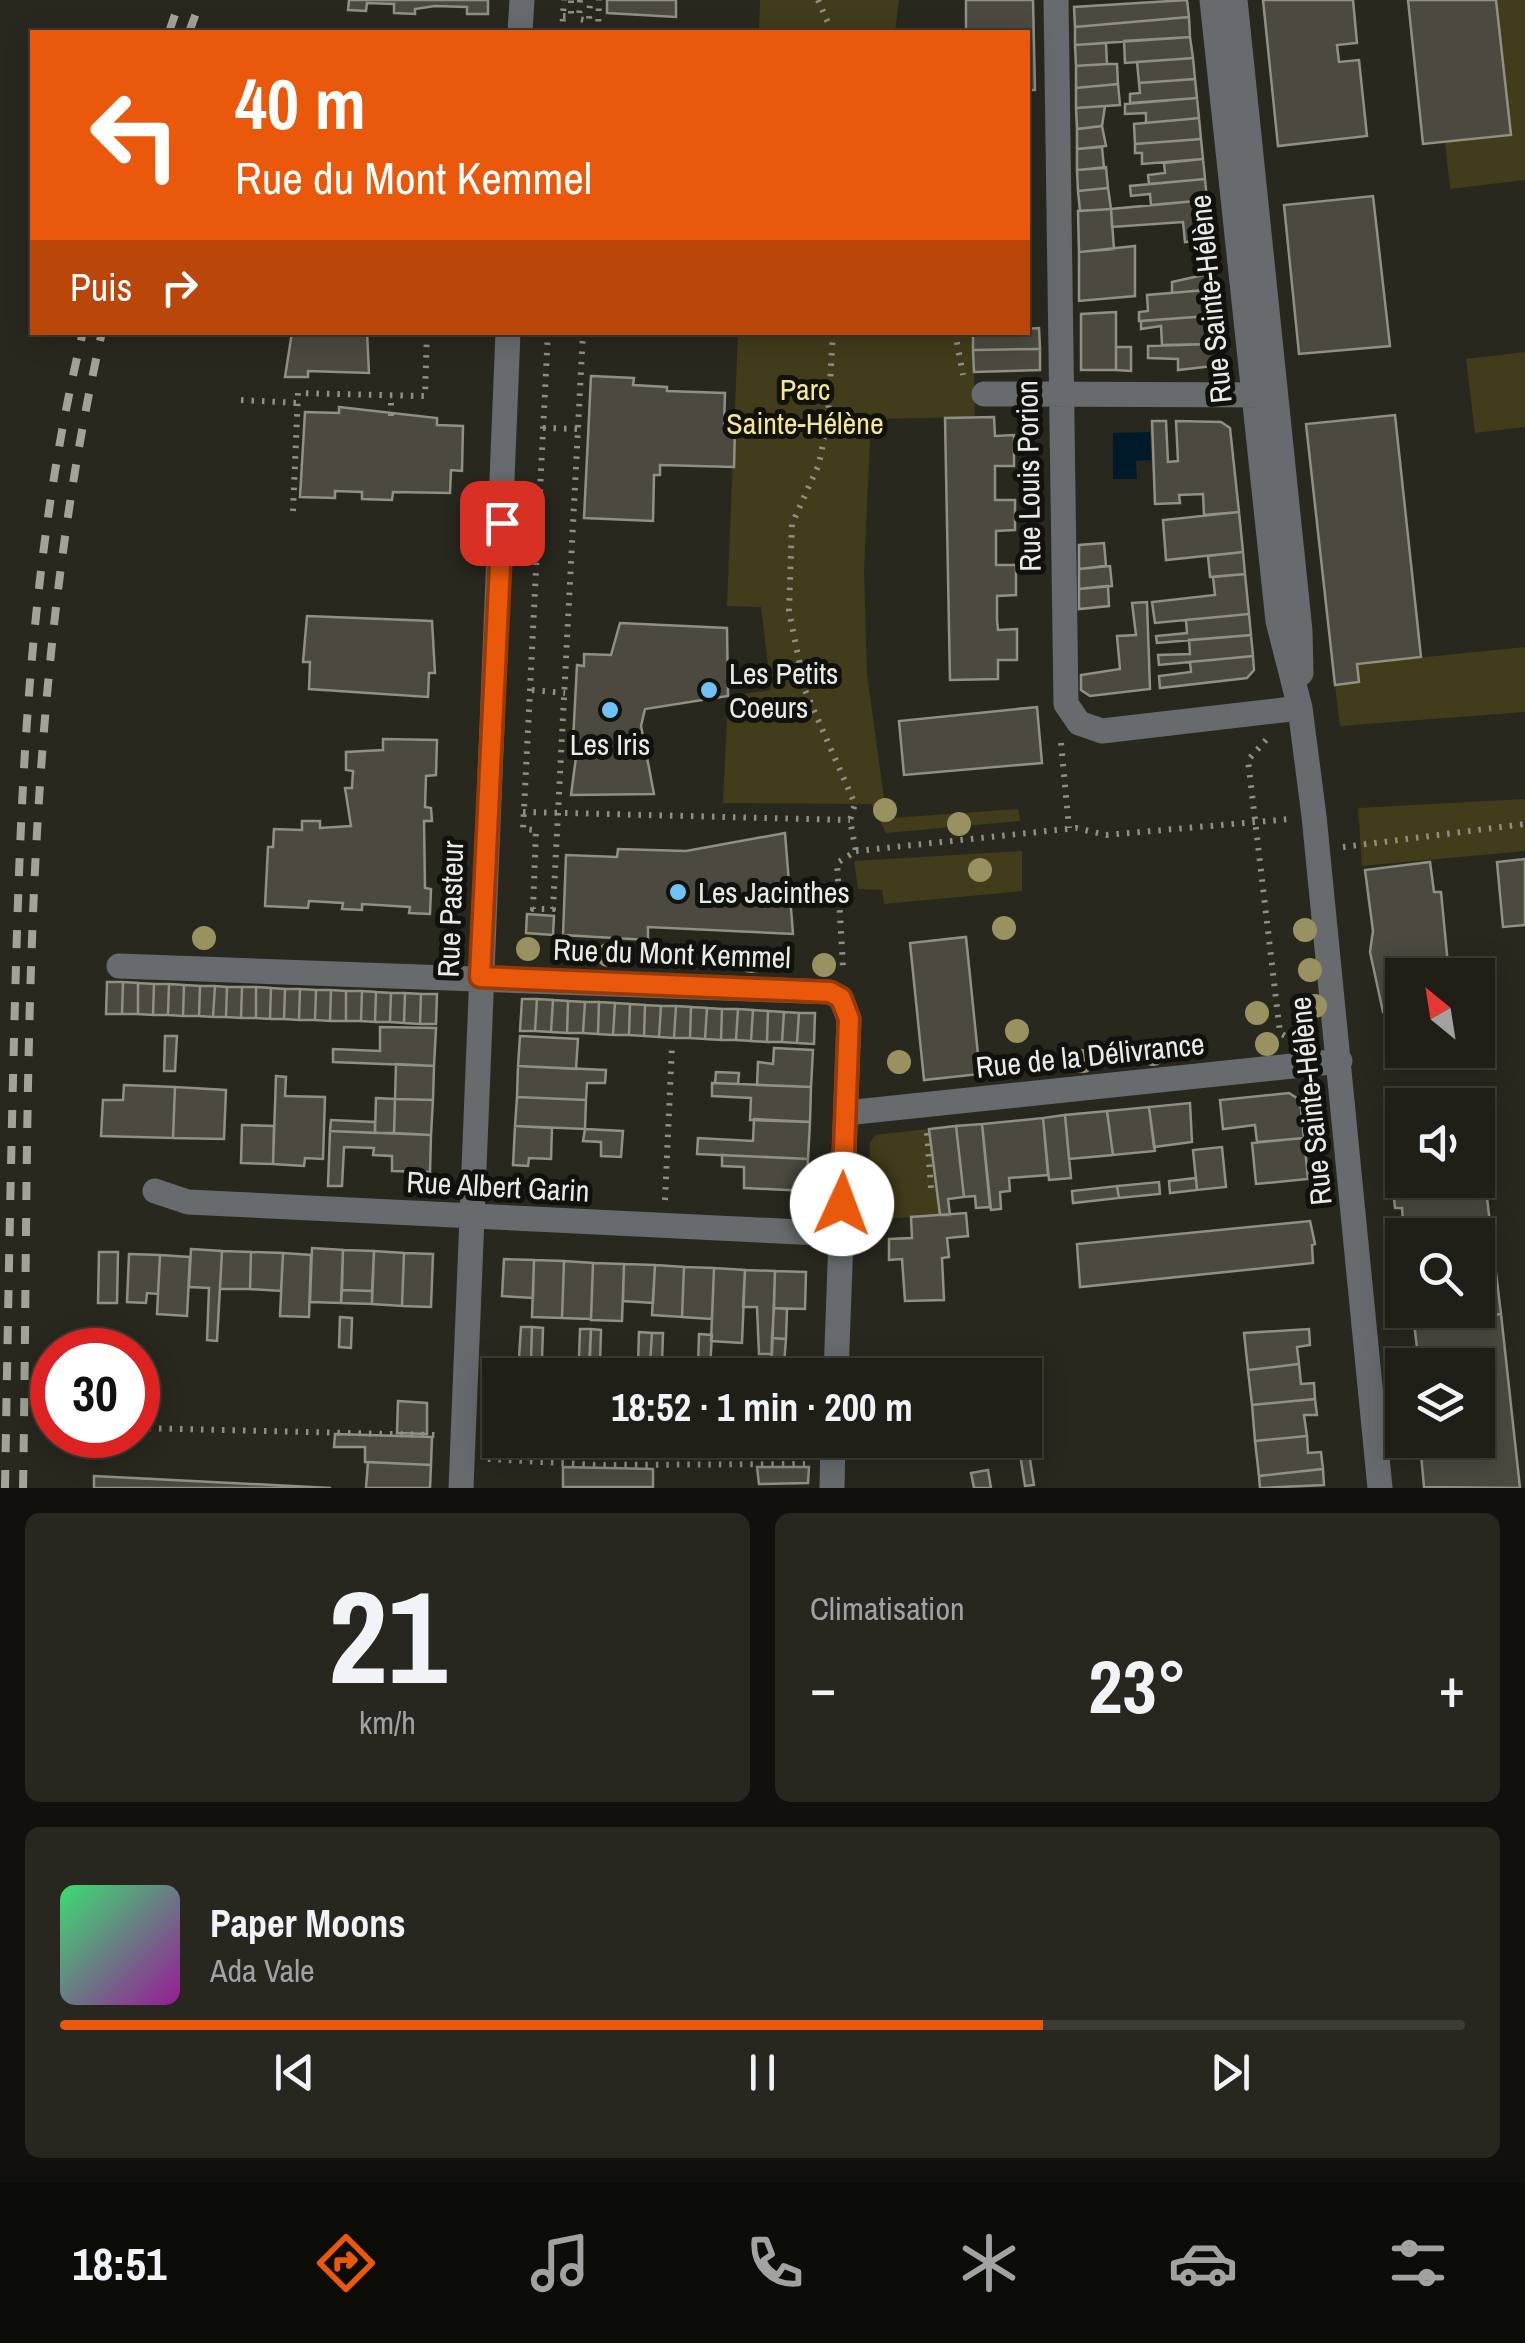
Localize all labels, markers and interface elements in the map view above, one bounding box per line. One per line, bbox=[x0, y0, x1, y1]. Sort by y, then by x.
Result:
text: 40 m bbox=[235, 57, 366, 151]
icon: left bbox=[70, 70, 200, 200]
text: Rue du Mont Kemmel bbox=[235, 147, 592, 208]
street label: Rue Sainte-Hélène bbox=[1179, 193, 1241, 405]
icon: right bbox=[152, 260, 207, 315]
text: Puis bbox=[70, 262, 132, 313]
park label: Parc Sainte-Hélène bbox=[726, 369, 884, 443]
street label: Rue Louis Porion bbox=[1006, 380, 1050, 572]
pin bbox=[460, 481, 545, 566]
icon: arrive bbox=[475, 496, 530, 551]
place label: Les Petits Coeurs bbox=[729, 653, 838, 727]
marker: Les Petits Coeurs bbox=[698, 679, 720, 701]
marker: Les Iris bbox=[599, 699, 621, 721]
place label: Les Iris bbox=[570, 724, 650, 764]
street label: Rue Pasteur bbox=[428, 839, 472, 978]
place label: Les Jacinthes bbox=[698, 872, 850, 912]
marker: Les Jacinthes bbox=[667, 881, 689, 903]
street label: Rue du Mont Kemmel bbox=[552, 929, 792, 977]
north arrow bbox=[1385, 958, 1495, 1068]
map controls bbox=[1385, 958, 1495, 1458]
street label: Rue Sainte-Hélène bbox=[1279, 995, 1341, 1207]
street label: Rue de la Délivrance bbox=[974, 1023, 1206, 1087]
button: sound bbox=[1385, 1088, 1495, 1198]
position arrow bbox=[790, 1152, 894, 1256]
street label: Rue Albert Garin bbox=[405, 1161, 591, 1211]
button: search bbox=[1385, 1218, 1495, 1328]
speed limit sign: 30 bbox=[30, 1328, 160, 1458]
button: layers bbox=[1385, 1348, 1495, 1458]
text: 18:52 · 1 min · 200 m bbox=[611, 1382, 913, 1433]
text: 21 bbox=[328, 1548, 447, 1724]
text: Climatisation bbox=[810, 1587, 965, 1630]
text: 23° bbox=[1088, 1635, 1187, 1736]
text: − bbox=[810, 1650, 836, 1724]
text: + bbox=[1439, 1650, 1465, 1724]
text: km/h bbox=[359, 1701, 416, 1744]
text: Paper Moons bbox=[210, 1898, 406, 1949]
text: Ada Vale bbox=[210, 1949, 315, 1992]
icon: previous bbox=[267, 2045, 322, 2100]
icon: pause bbox=[735, 2045, 790, 2100]
icon: next bbox=[1203, 2045, 1258, 2100]
icon: directions bbox=[311, 2228, 381, 2298]
icon: music bbox=[525, 2228, 595, 2298]
icon: phone bbox=[740, 2228, 810, 2298]
icon: climate bbox=[954, 2228, 1024, 2298]
icon: car bbox=[1168, 2228, 1238, 2298]
icon: filters bbox=[1383, 2228, 1453, 2298]
text: 18:51 bbox=[72, 2233, 167, 2294]

